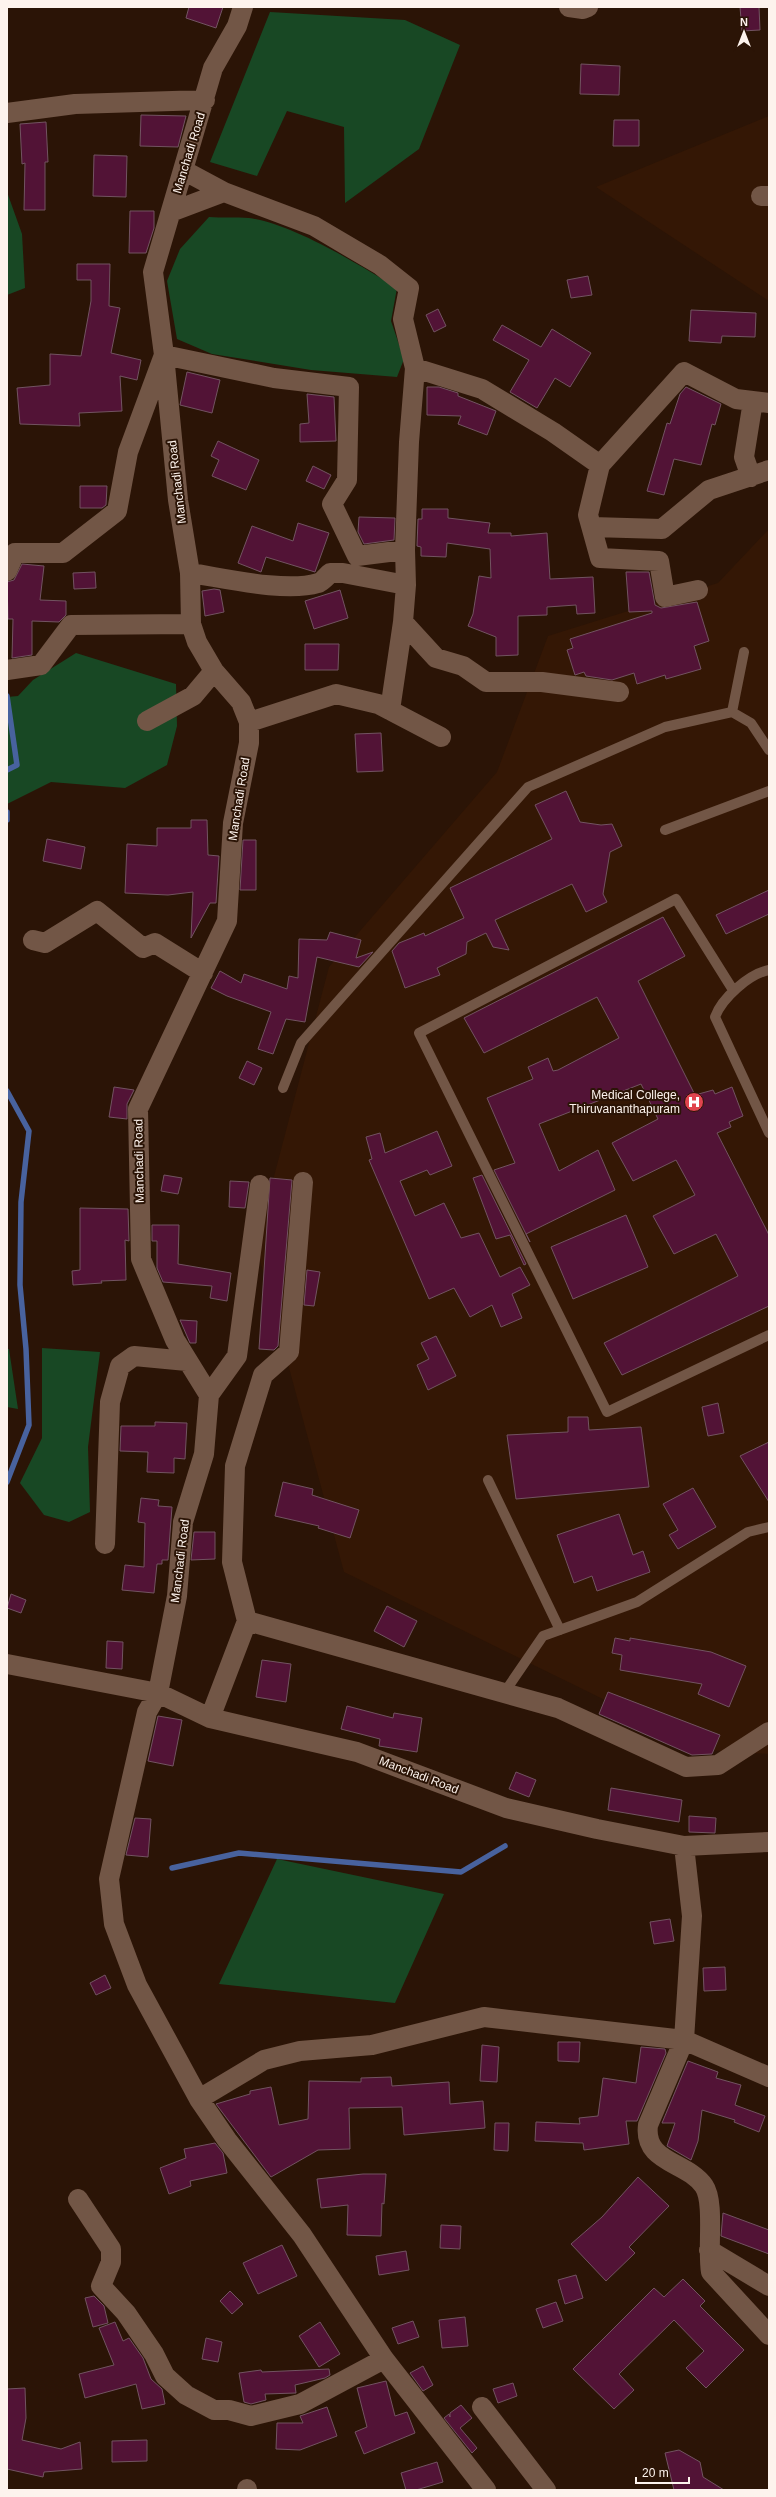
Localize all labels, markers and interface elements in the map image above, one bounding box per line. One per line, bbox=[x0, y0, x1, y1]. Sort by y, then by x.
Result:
north arrow bbox=[724, 12, 764, 52]
text: N bbox=[740, 16, 748, 28]
street label: Manchadi Road bbox=[170, 111, 208, 195]
street label: Manchadi Road bbox=[165, 439, 189, 525]
street label: Manchadi Road bbox=[226, 756, 252, 842]
place label: Medical College, Thiruvananthapuram bbox=[569, 1088, 680, 1116]
hospital icon: Medical College, Thiruvananthapuram bbox=[683, 1091, 705, 1113]
street label: Manchadi Road bbox=[131, 1119, 147, 1203]
street label: Manchadi Road bbox=[168, 1518, 192, 1604]
street label: Manchadi Road bbox=[377, 1753, 461, 1797]
scale bar bbox=[636, 2459, 689, 2485]
text: 20 m bbox=[642, 2466, 669, 2480]

